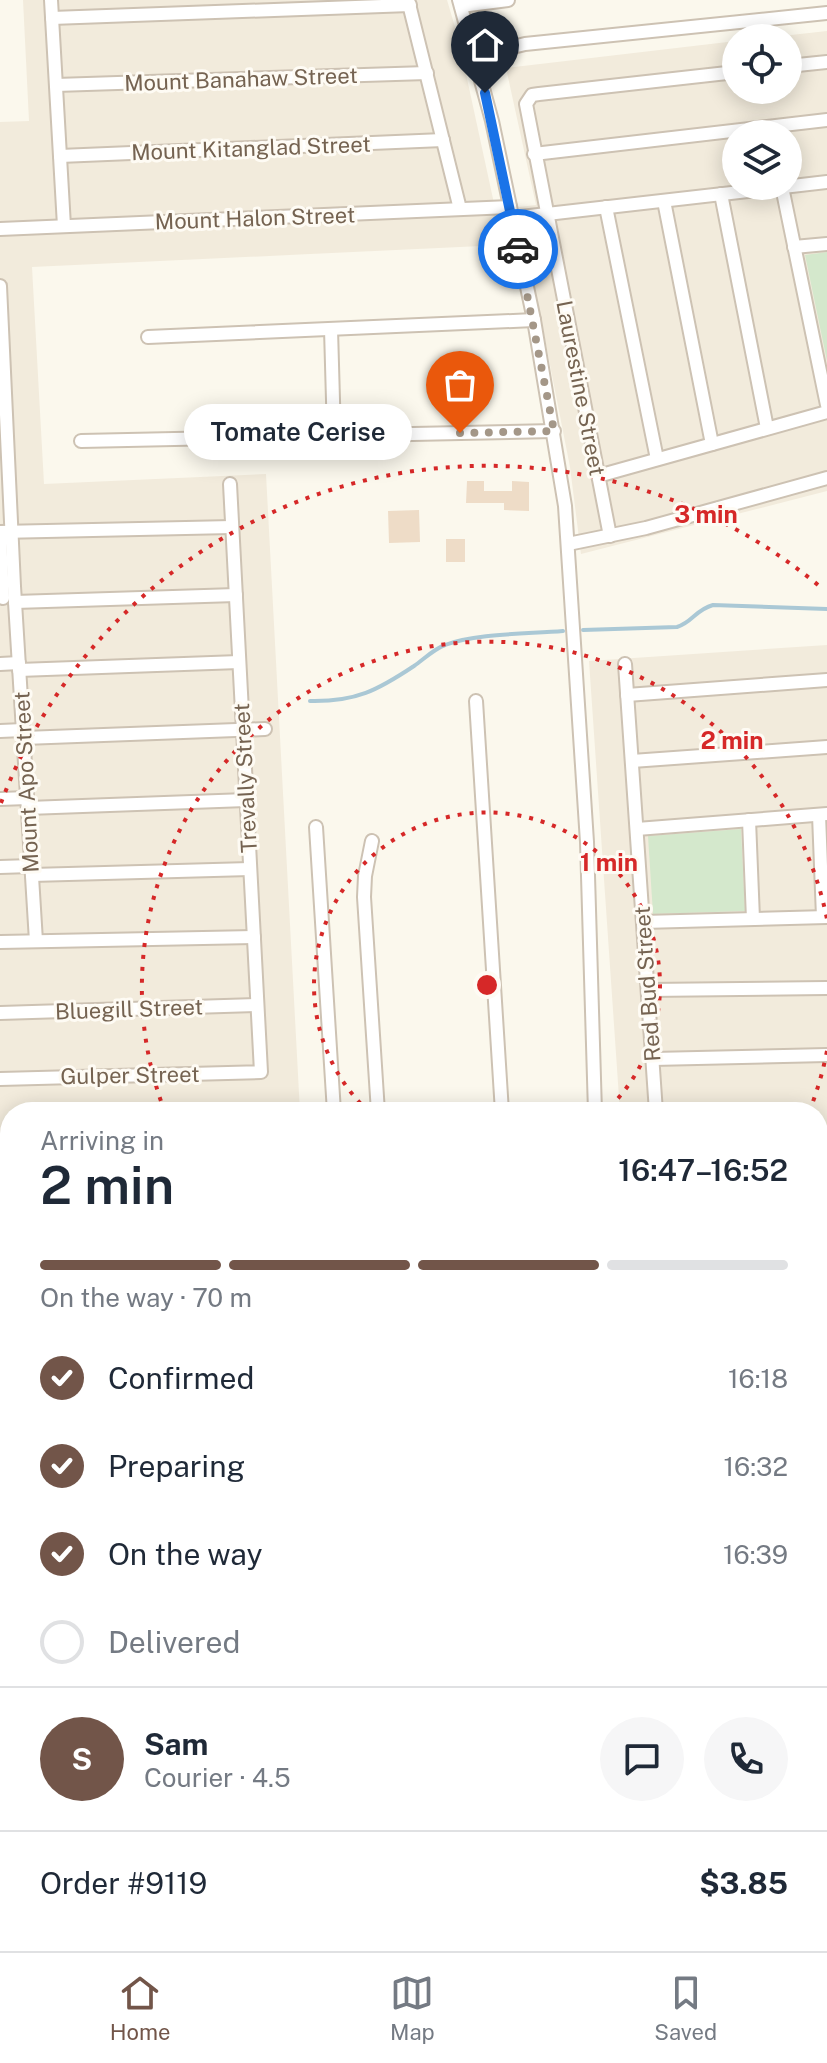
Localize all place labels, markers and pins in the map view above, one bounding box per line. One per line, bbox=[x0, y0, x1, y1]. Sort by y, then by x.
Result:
pin bbox=[451, 11, 519, 93]
pin bbox=[426, 351, 494, 433]
callout: Tomate Cerise bbox=[184, 405, 412, 461]
centre of rings bbox=[473, 971, 501, 999]

